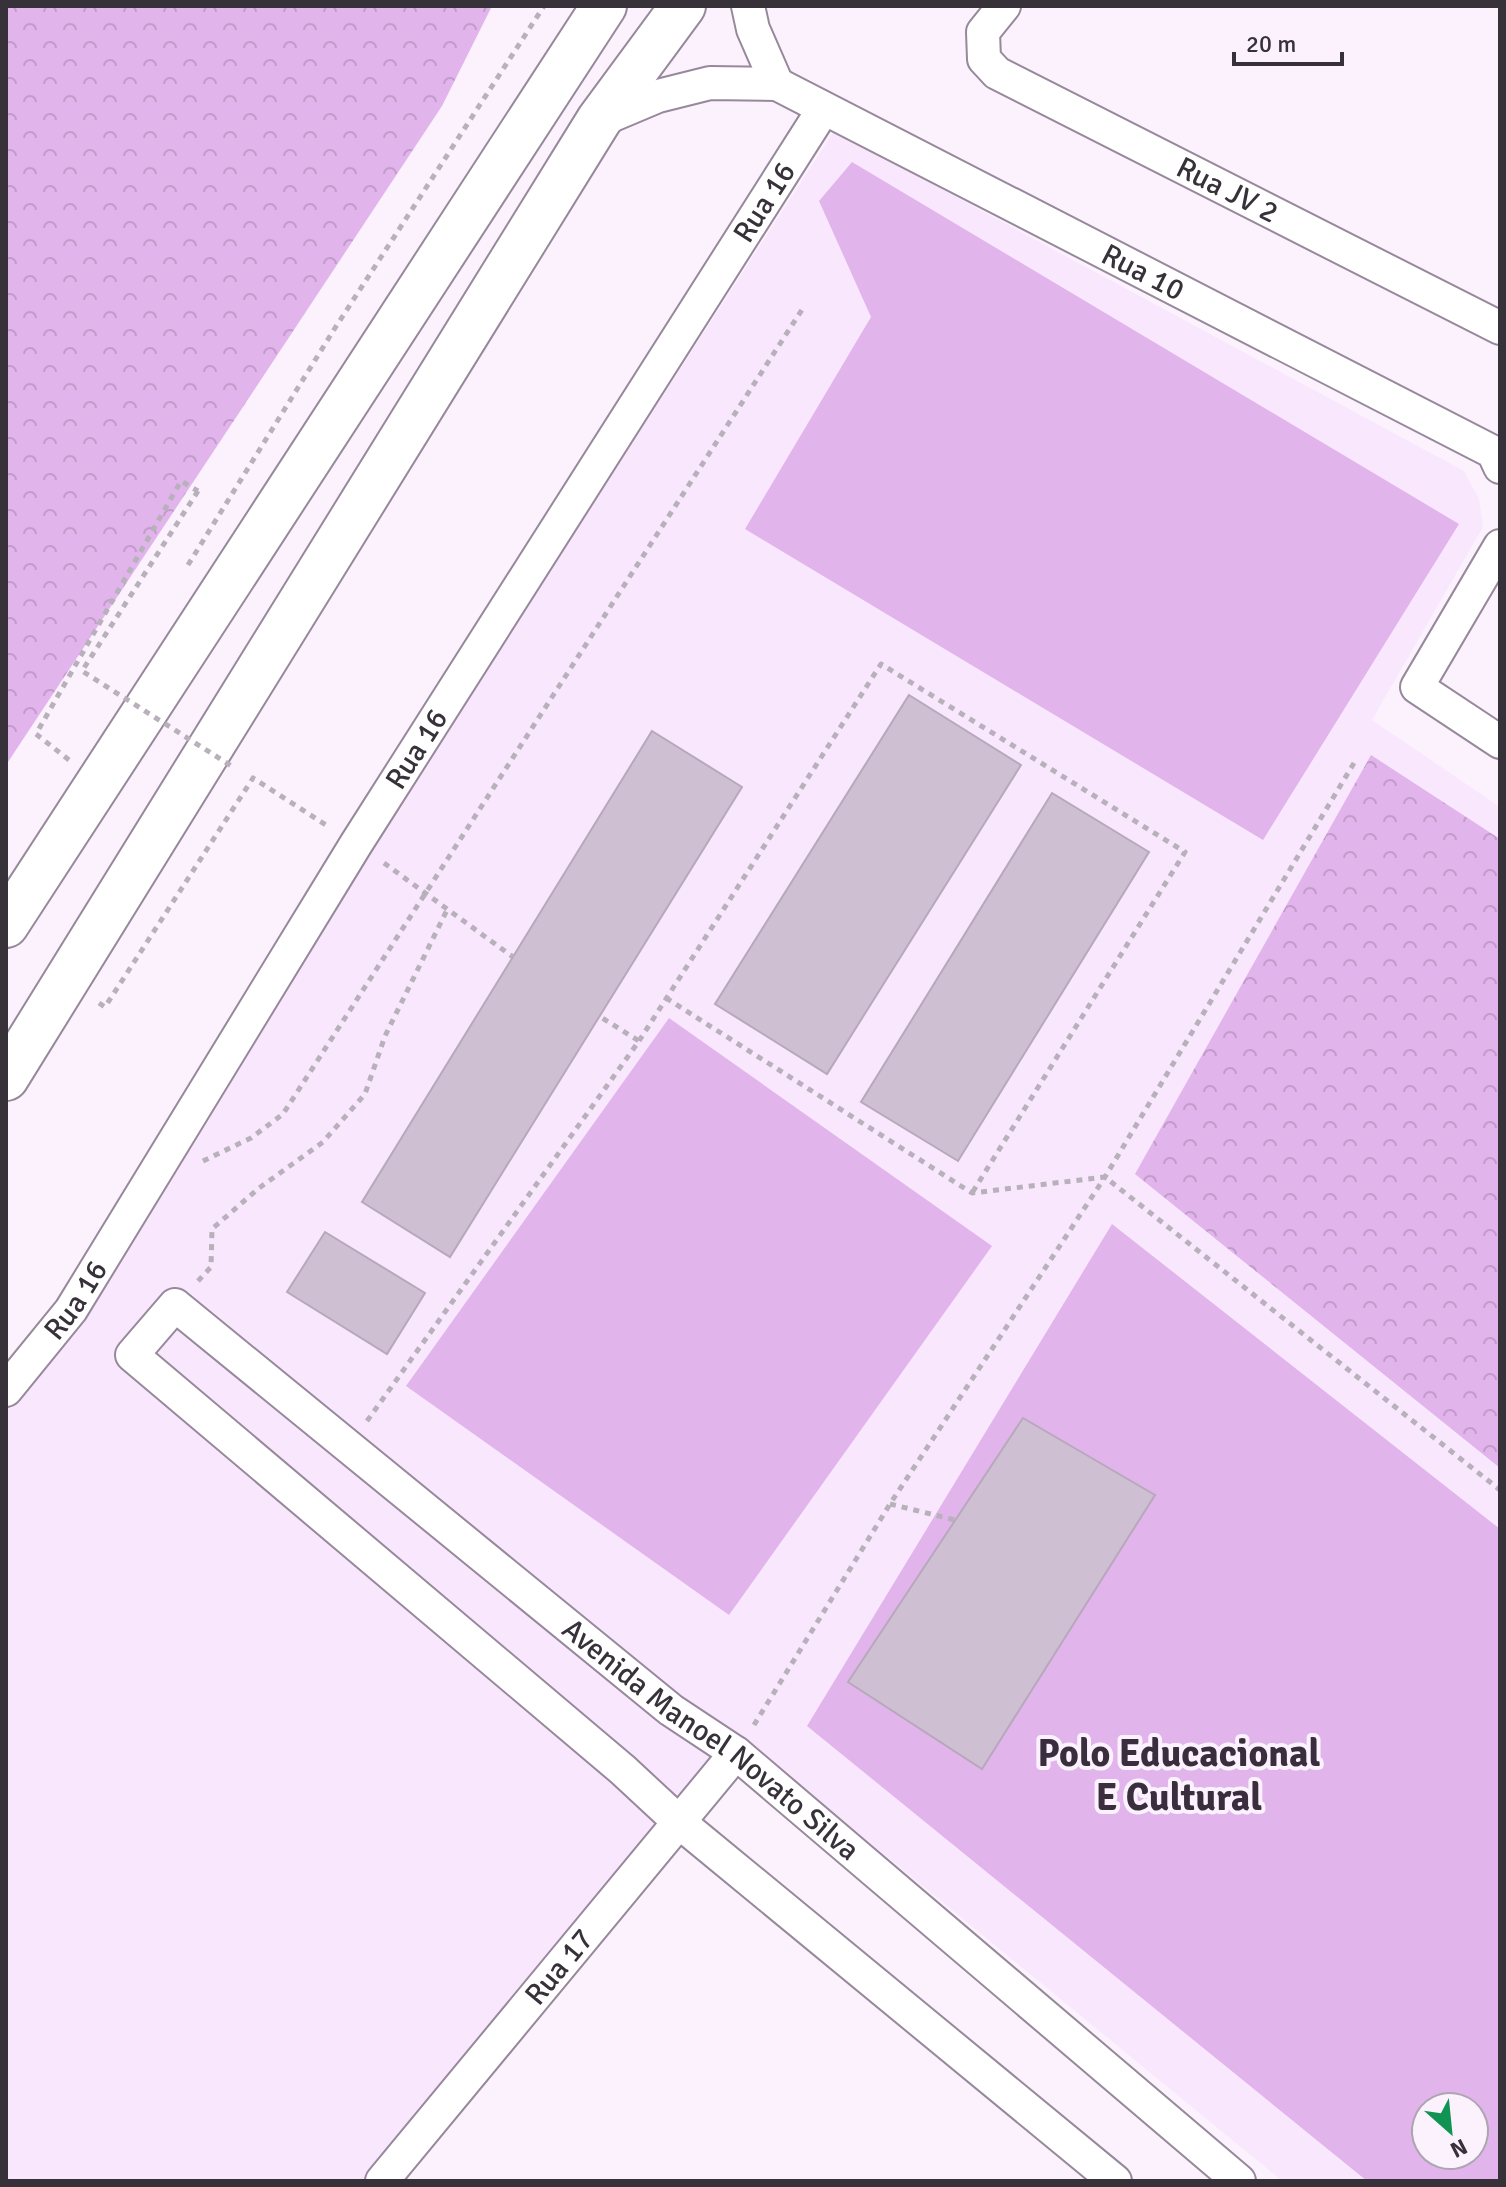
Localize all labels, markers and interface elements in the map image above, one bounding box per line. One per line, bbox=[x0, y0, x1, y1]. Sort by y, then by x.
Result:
scale bar bbox=[1234, 16, 1342, 66]
text: 20 m bbox=[1246, 29, 1296, 59]
street label: Rua JV 2 bbox=[1170, 149, 1285, 231]
street label: Rua 16 bbox=[725, 155, 803, 249]
street label: Rua 10 bbox=[1095, 236, 1191, 309]
street label: Rua 16 bbox=[377, 702, 456, 796]
street label: Rua 16 bbox=[36, 1253, 115, 1347]
street label: Avenida Manoel Novato Silva bbox=[555, 1610, 867, 1868]
district label: Polo Educacional E Cultural bbox=[1038, 1730, 1321, 1821]
street label: Rua 17 bbox=[517, 1921, 601, 2012]
north arrow bbox=[1410, 2091, 1490, 2171]
text: N bbox=[1446, 2133, 1472, 2164]

